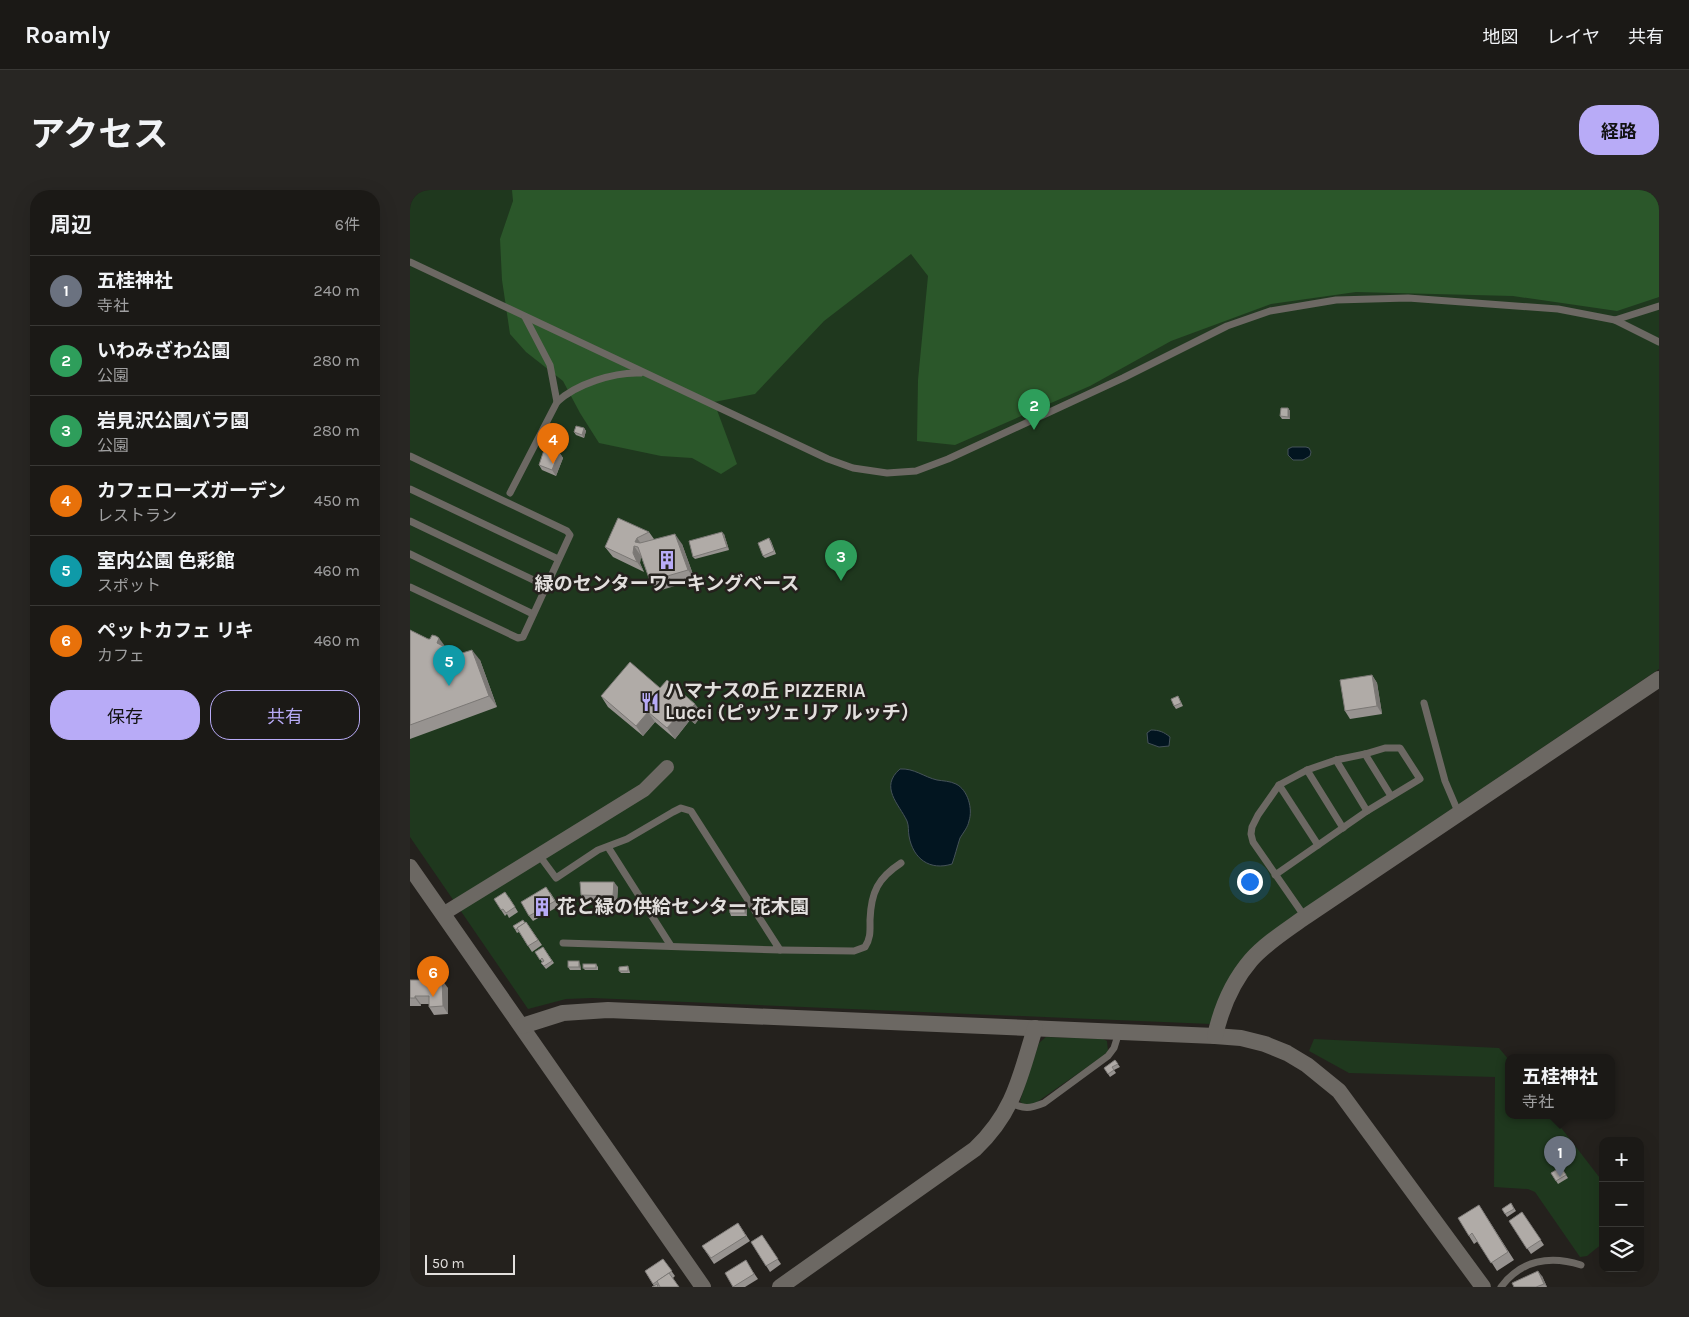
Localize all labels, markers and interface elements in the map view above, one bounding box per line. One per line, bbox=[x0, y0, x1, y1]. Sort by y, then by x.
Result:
text: Roamly bbox=[25, 21, 110, 49]
text: 地図 bbox=[1483, 26, 1519, 48]
text: レイヤ bbox=[1547, 26, 1600, 48]
text: 共有 bbox=[1628, 26, 1664, 48]
button: 経路 bbox=[1579, 105, 1659, 155]
text: アクセス bbox=[30, 114, 168, 155]
text: 周辺 bbox=[50, 213, 92, 237]
text: 6件 bbox=[335, 215, 360, 234]
text: 五桂神社 bbox=[97, 270, 173, 292]
text: 1 bbox=[63, 281, 69, 300]
text: 240 m bbox=[314, 281, 360, 300]
text: 寺社 bbox=[97, 296, 129, 315]
text: いわみざわ公園 bbox=[97, 340, 230, 362]
text: 2 bbox=[61, 351, 71, 370]
text: 280 m bbox=[313, 351, 360, 370]
text: 公園 bbox=[97, 366, 129, 385]
pin: 2 bbox=[1018, 389, 1050, 430]
text: 岩見沢公園バラ園 bbox=[97, 410, 249, 432]
text: 3 bbox=[61, 421, 71, 440]
text: 280 m bbox=[313, 421, 360, 440]
pin: 4 bbox=[537, 423, 569, 464]
text: 公園 bbox=[97, 436, 129, 455]
text: カフェローズガーデン bbox=[97, 480, 286, 502]
text: 4 bbox=[61, 491, 71, 510]
text: 450 m bbox=[314, 491, 360, 510]
text: レストラン bbox=[97, 506, 177, 525]
pin: 3 bbox=[825, 540, 857, 581]
building icon: 緑のセンターワーキングベース bbox=[656, 549, 678, 571]
text: 室内公園 色彩館 bbox=[97, 550, 235, 572]
text: 5 bbox=[61, 561, 71, 580]
text: 460 m bbox=[314, 561, 360, 580]
place label: 緑のセンターワーキングベース bbox=[535, 573, 799, 595]
text: スポット bbox=[97, 576, 161, 595]
text: ペットカフェ リキ bbox=[97, 620, 254, 642]
text: 6 bbox=[61, 631, 71, 650]
text: 460 m bbox=[314, 631, 360, 650]
pin: 5 bbox=[433, 645, 465, 686]
text: カフェ bbox=[97, 646, 145, 665]
place label: ハマナスの丘 PIZZERIA Lucci (ピッツェリア ルッチ） bbox=[665, 680, 920, 724]
button: 保存 bbox=[50, 690, 200, 740]
button: 共有 bbox=[210, 690, 360, 740]
restaurant icon: ハマナスの丘 PIZZERIA Lucci (ピッツェリア ルッチ） bbox=[639, 691, 661, 713]
your location bbox=[1237, 869, 1263, 895]
building icon: 花と緑の供給センター 花木園 bbox=[531, 896, 553, 918]
place label: 花と緑の供給センター 花木園 bbox=[557, 896, 809, 918]
pin: 6 bbox=[417, 956, 449, 997]
popup bbox=[1505, 1054, 1615, 1119]
text: 五桂神社 bbox=[1522, 1066, 1598, 1088]
text: 寺社 bbox=[1522, 1092, 1554, 1111]
pin: 1 bbox=[1544, 1136, 1576, 1177]
map controls bbox=[1599, 1137, 1644, 1272]
button: + bbox=[1599, 1137, 1644, 1182]
button: − bbox=[1599, 1182, 1644, 1227]
button: layers bbox=[1599, 1227, 1644, 1272]
scale bar bbox=[425, 1252, 515, 1275]
text: 50 m bbox=[432, 1255, 465, 1272]

